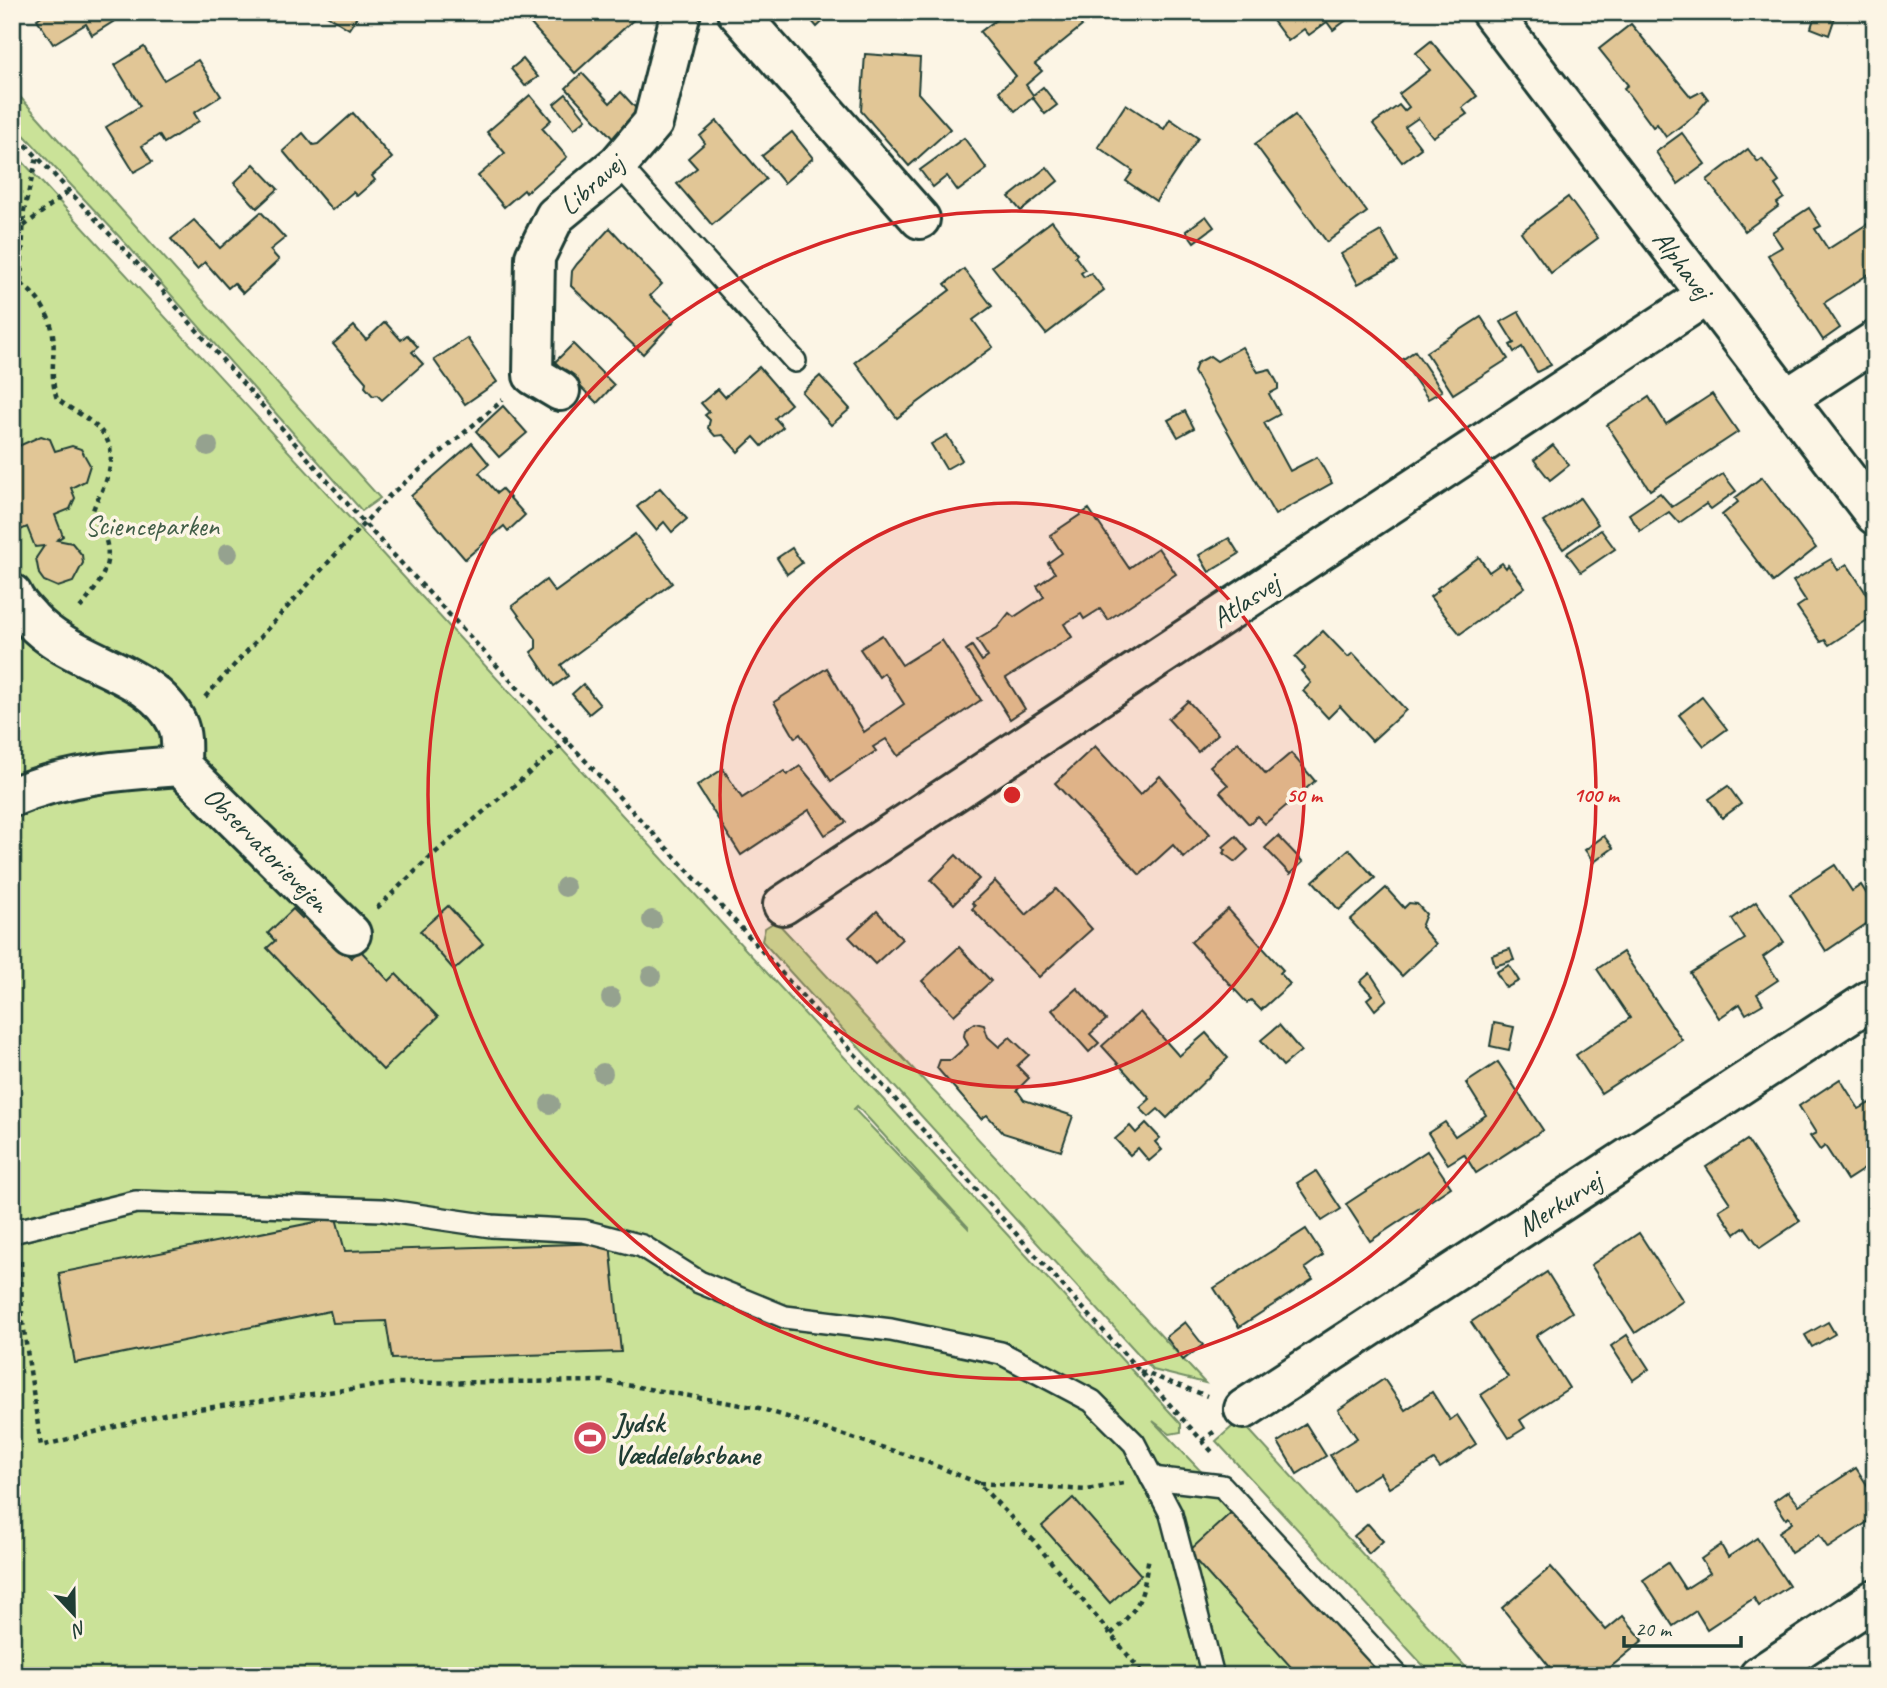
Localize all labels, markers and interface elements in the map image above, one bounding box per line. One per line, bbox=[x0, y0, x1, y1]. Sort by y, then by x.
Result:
street label: Libravej bbox=[552, 144, 633, 222]
street label: Alphavej bbox=[1645, 223, 1723, 309]
park label: Scienceparken bbox=[85, 508, 221, 543]
street label: Atlasvej bbox=[1205, 563, 1289, 635]
street label: Observatorievejen bbox=[196, 779, 338, 921]
text: 50 m bbox=[1286, 782, 1324, 808]
text: 100 m bbox=[1573, 782, 1621, 808]
centre of rings bbox=[1000, 783, 1024, 807]
street label: Merkurvej bbox=[1510, 1161, 1612, 1244]
place label: Jydsk Væddeløbsbane bbox=[612, 1405, 763, 1472]
sports icon: Jydsk Væddeløbsbane bbox=[571, 1419, 609, 1457]
north arrow bbox=[38, 1580, 108, 1650]
scale bar bbox=[1624, 1604, 1742, 1648]
text: N bbox=[67, 1616, 90, 1643]
text: 20 m bbox=[1635, 1616, 1673, 1642]

